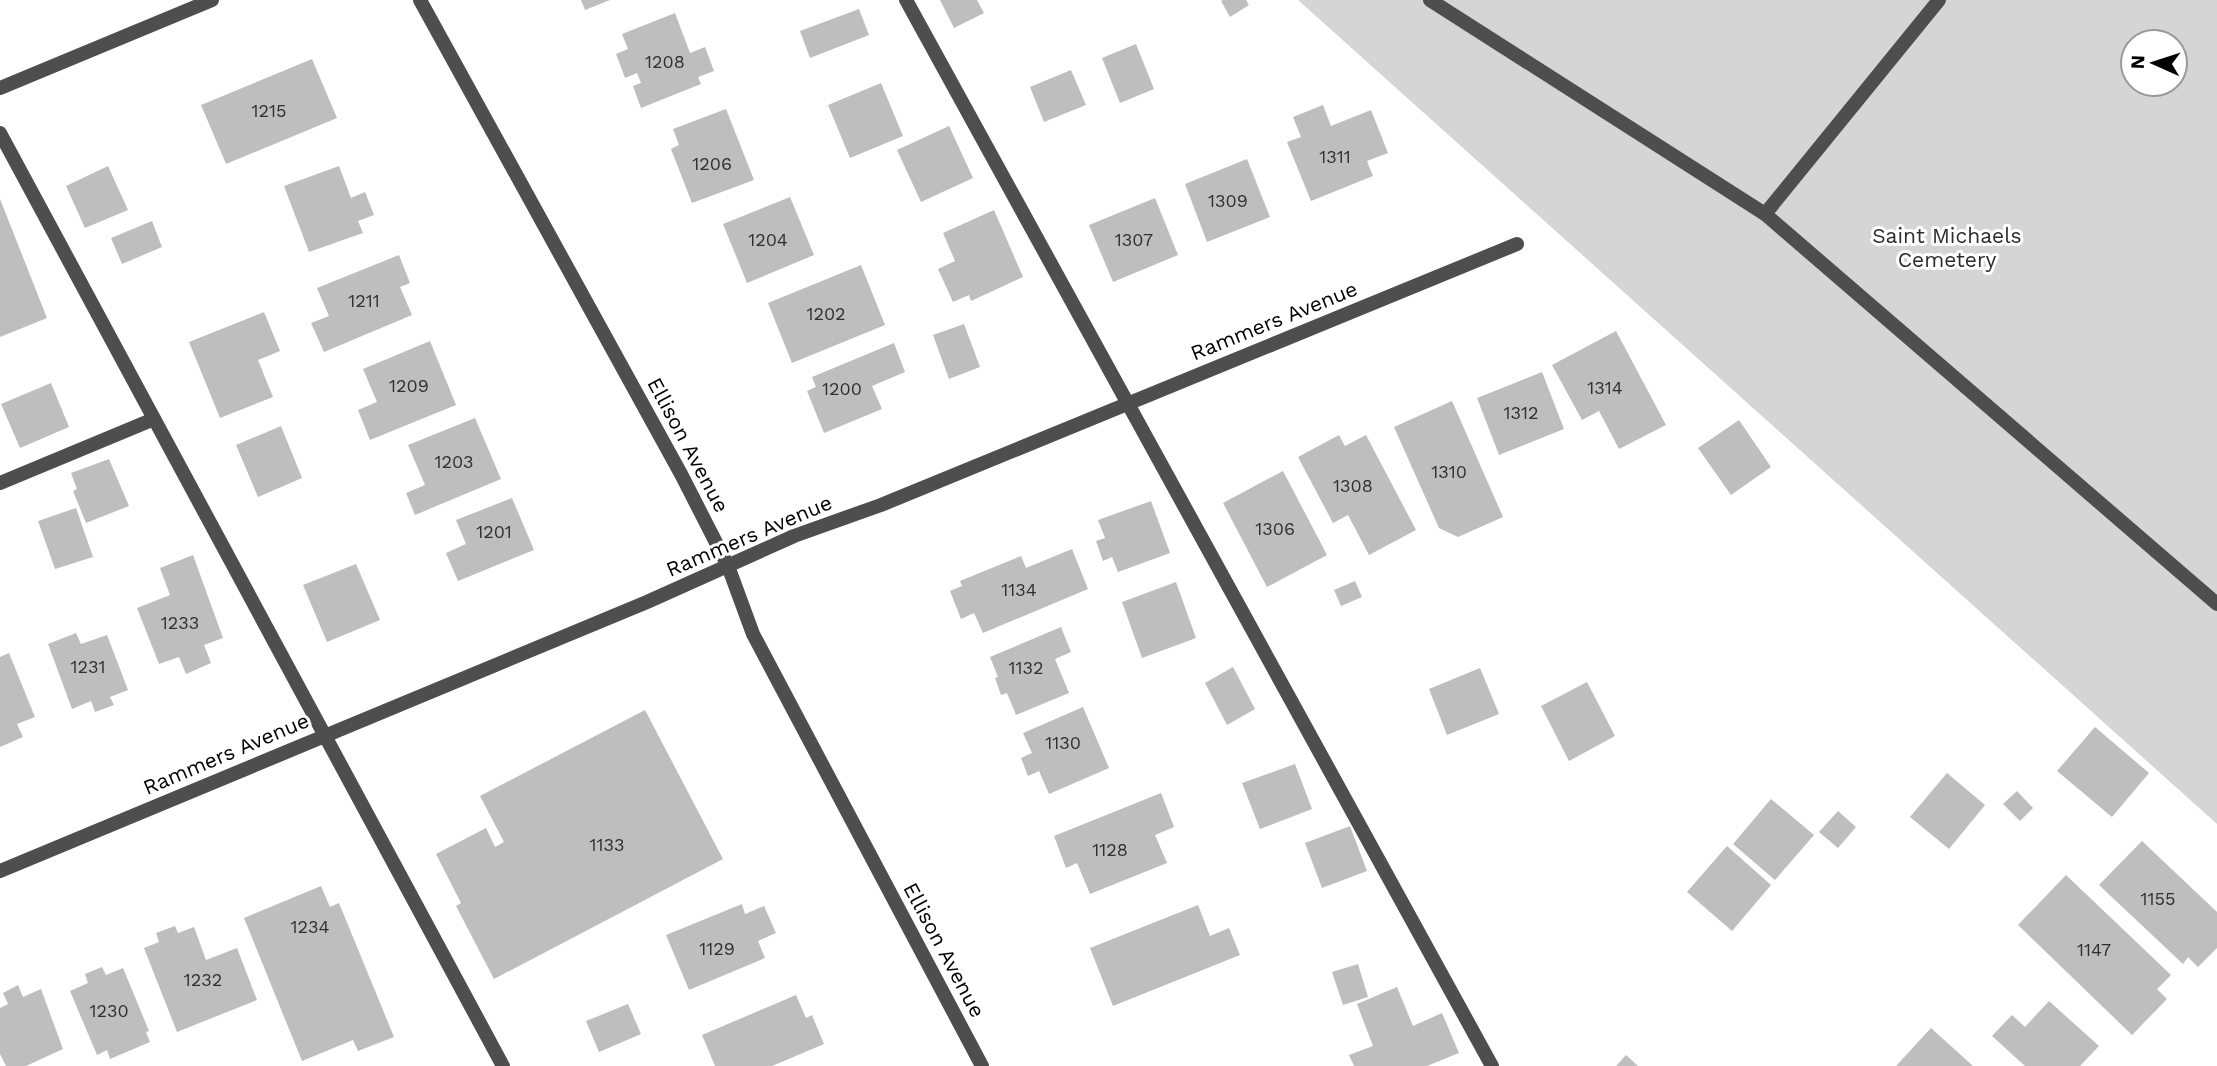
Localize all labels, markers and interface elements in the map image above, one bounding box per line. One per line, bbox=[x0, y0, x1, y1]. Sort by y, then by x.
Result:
north arrow bbox=[2119, 28, 2189, 98]
house number: 1208 bbox=[645, 51, 685, 72]
text: N bbox=[2126, 54, 2149, 70]
house number: 1215 bbox=[251, 100, 287, 121]
house number: 1311 bbox=[1319, 146, 1351, 167]
house number: 1206 bbox=[692, 153, 732, 174]
house number: 1309 bbox=[1208, 190, 1248, 211]
park label: Saint Michaels Cemetery bbox=[1872, 223, 2022, 272]
house number: 1204 bbox=[748, 229, 788, 250]
house number: 1307 bbox=[1115, 229, 1153, 250]
street label: Rammers Avenue bbox=[1187, 276, 1361, 365]
house number: 1211 bbox=[348, 290, 380, 311]
house number: 1202 bbox=[806, 303, 846, 324]
street label: Ellison Avenue bbox=[642, 373, 734, 516]
house number: 1209 bbox=[389, 375, 429, 396]
house number: 1314 bbox=[1587, 377, 1623, 398]
house number: 1200 bbox=[822, 378, 862, 399]
house number: 1312 bbox=[1503, 402, 1539, 423]
house number: 1203 bbox=[435, 451, 473, 472]
house number: 1310 bbox=[1431, 461, 1467, 482]
house number: 1308 bbox=[1333, 475, 1373, 496]
street label: Rammers Avenue bbox=[662, 489, 836, 582]
house number: 1306 bbox=[1255, 518, 1295, 539]
house number: 1201 bbox=[476, 521, 512, 542]
house number: 1134 bbox=[1001, 579, 1037, 600]
house number: 1233 bbox=[161, 612, 199, 633]
house number: 1231 bbox=[70, 656, 106, 677]
house number: 1132 bbox=[1008, 657, 1044, 678]
street label: Rammers Avenue bbox=[139, 707, 313, 800]
house number: 1130 bbox=[1045, 732, 1081, 753]
house number: 1133 bbox=[589, 834, 625, 855]
house number: 1128 bbox=[1092, 839, 1128, 860]
street label: Ellison Avenue bbox=[898, 878, 990, 1021]
house number: 1155 bbox=[2141, 888, 2176, 909]
house number: 1234 bbox=[290, 916, 330, 937]
house number: 1129 bbox=[699, 938, 735, 959]
house number: 1147 bbox=[2077, 939, 2111, 960]
house number: 1232 bbox=[184, 969, 222, 990]
house number: 1230 bbox=[89, 1000, 129, 1021]

